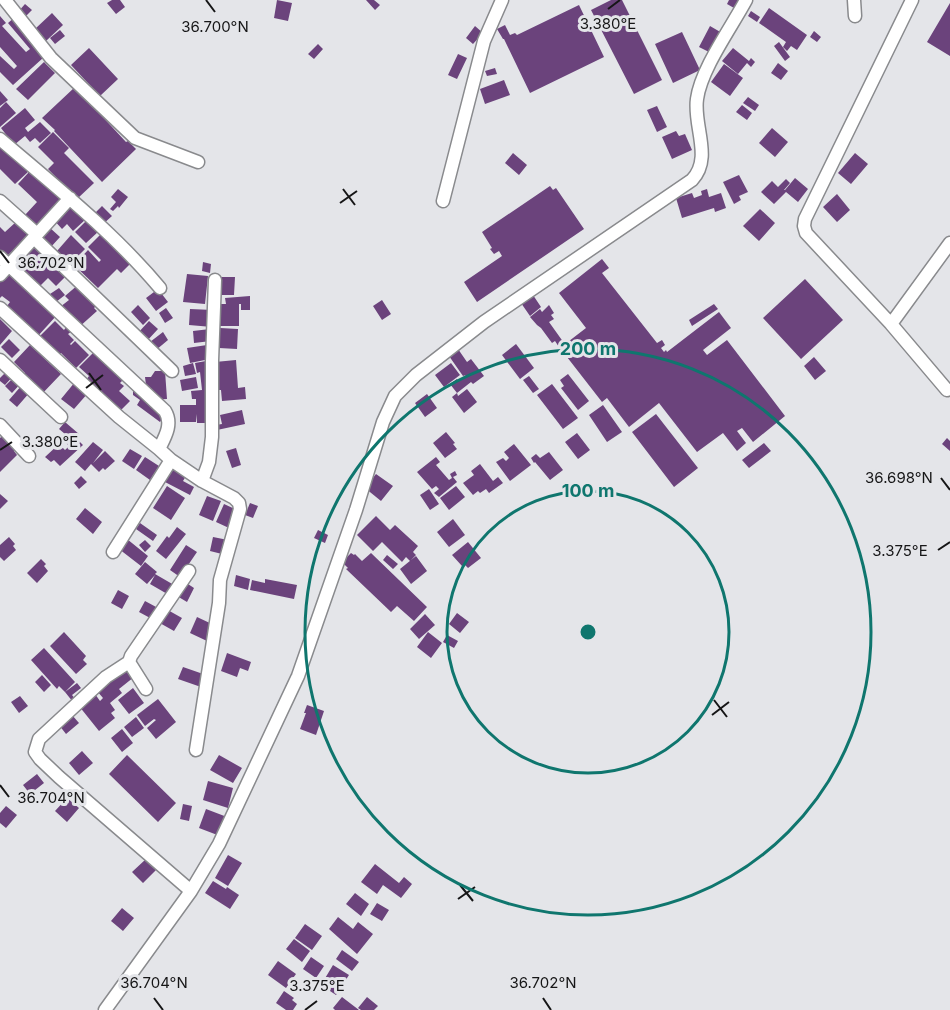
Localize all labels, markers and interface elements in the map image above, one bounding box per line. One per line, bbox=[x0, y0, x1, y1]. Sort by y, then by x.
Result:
text: 3.380°E bbox=[580, 14, 636, 33]
text: 36.700°N bbox=[181, 17, 249, 36]
text: 36.702°N bbox=[17, 253, 85, 272]
text: 200 m bbox=[560, 338, 616, 359]
text: 3.380°E bbox=[22, 432, 78, 451]
text: 36.698°N bbox=[865, 468, 933, 487]
text: 100 m bbox=[562, 480, 614, 501]
text: 3.375°E bbox=[872, 541, 928, 560]
centre of rings bbox=[578, 622, 598, 642]
text: 36.704°N bbox=[17, 788, 85, 807]
text: 36.704°N bbox=[120, 973, 188, 992]
text: 36.702°N bbox=[509, 973, 577, 992]
text: 3.375°E bbox=[289, 976, 345, 995]

